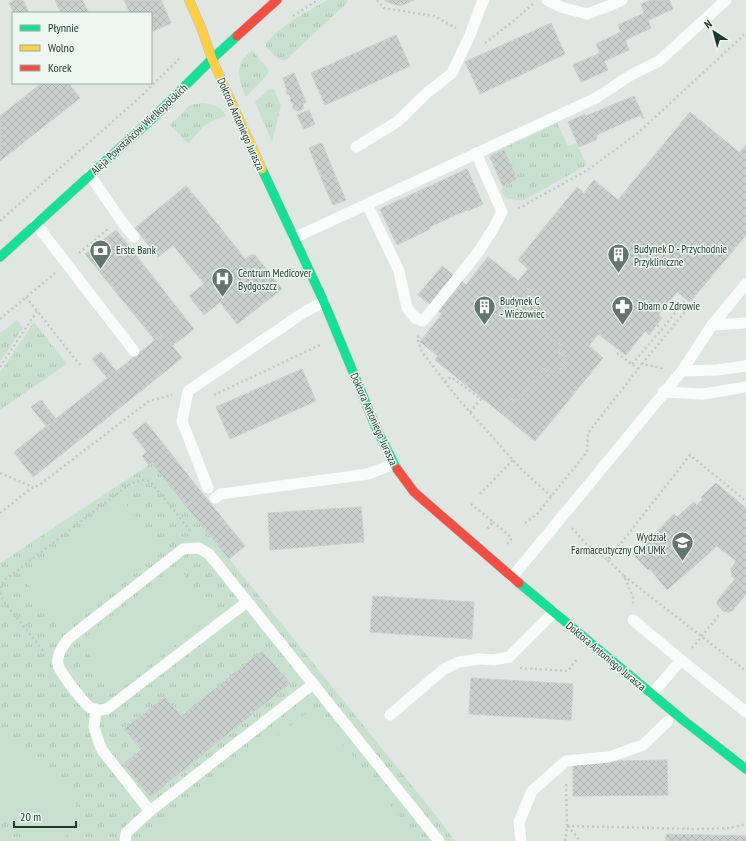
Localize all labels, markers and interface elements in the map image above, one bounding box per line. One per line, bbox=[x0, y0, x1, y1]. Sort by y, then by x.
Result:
legend bbox=[12, 12, 152, 84]
north arrow bbox=[694, 12, 734, 52]
text: N bbox=[702, 16, 715, 31]
text: Płynnie bbox=[48, 20, 79, 35]
text: Wolno bbox=[48, 40, 74, 55]
text: Korek bbox=[48, 60, 72, 75]
street label: Doktora Antoniego Jurasza bbox=[214, 75, 268, 173]
street label: Aleja Powstańców Wielkopolskich bbox=[88, 80, 190, 177]
bank icon: Erste Bank bbox=[88, 237, 114, 270]
building icon: Budynek D - Przychodnie Przykliniczne bbox=[605, 242, 631, 275]
place label: Budynek D - Przychodnie Przykliniczne bbox=[634, 242, 728, 269]
place label: Erste Bank bbox=[116, 243, 157, 257]
hospital icon: Centrum Medicover Bydgoszcz bbox=[210, 266, 236, 299]
place label: Centrum Medicover Bydgoszcz bbox=[238, 266, 311, 293]
pharmacy icon: Dbam o Zdrowie bbox=[609, 293, 635, 326]
building icon: Budynek C - Wieżowiec bbox=[472, 294, 498, 327]
place label: Budynek C - Wieżowiec bbox=[500, 294, 545, 321]
place label: Dbam o Zdrowie bbox=[638, 299, 700, 313]
street label: Doktora Antoniego Jurasza bbox=[347, 370, 401, 468]
place label: Wydział Farmaceutyczny CM UMK bbox=[571, 530, 667, 557]
school or university icon: Wydział Farmaceutyczny CM UMK bbox=[669, 530, 695, 563]
street label: Doktora Antoniego Jurasza bbox=[563, 618, 649, 694]
scale bar bbox=[14, 803, 76, 829]
text: 20 m bbox=[20, 809, 41, 824]

